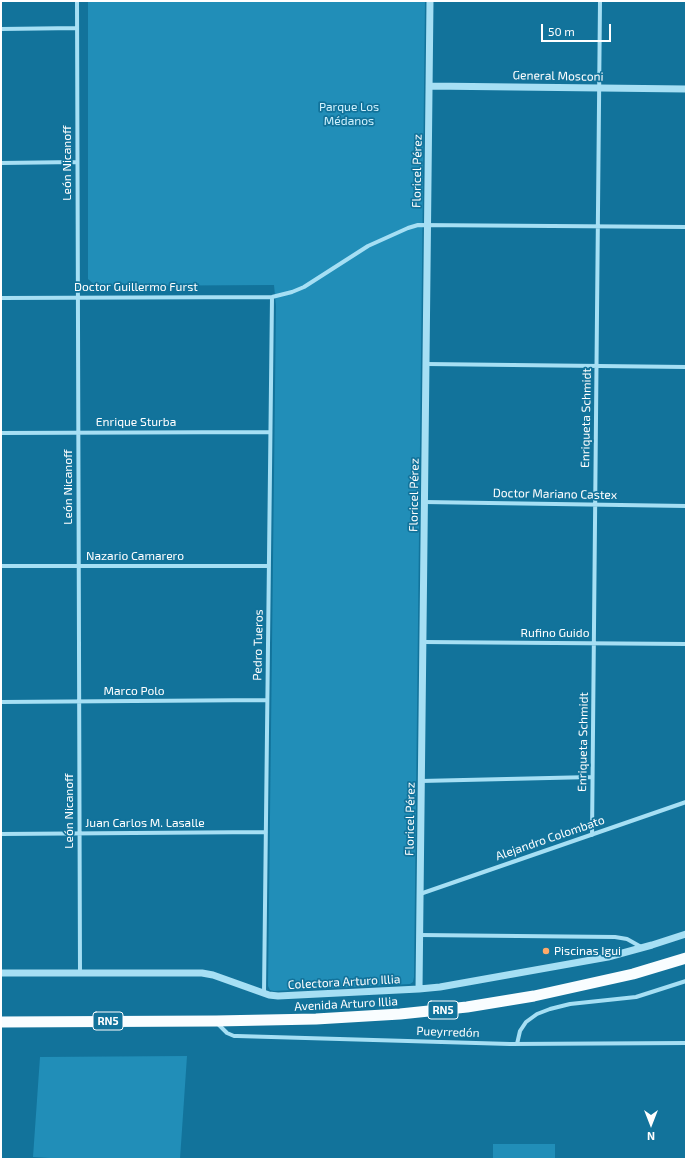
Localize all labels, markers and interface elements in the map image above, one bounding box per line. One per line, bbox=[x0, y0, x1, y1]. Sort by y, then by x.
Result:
scale bar bbox=[543, 16, 613, 42]
text: 50 m bbox=[548, 24, 575, 38]
street label: General Mosconi bbox=[512, 68, 604, 84]
park label: Parque Los Médanos bbox=[319, 100, 379, 128]
street label: León Nicanoff bbox=[60, 125, 74, 201]
street label: Floricel Pérez bbox=[409, 134, 425, 208]
street label: Doctor Guillermo Furst bbox=[74, 280, 198, 294]
street label: Enriqueta Schmidt bbox=[578, 368, 594, 468]
street label: Enrique Sturba bbox=[96, 415, 176, 429]
street label: León Nicanoff bbox=[61, 449, 75, 525]
street label: Floricel Pérez bbox=[406, 458, 422, 532]
street label: Doctor Mariano Castex bbox=[493, 486, 617, 502]
street label: Nazario Camarero bbox=[86, 549, 184, 563]
street label: Pedro Tueros bbox=[250, 609, 266, 681]
street label: Rufino Guido bbox=[520, 626, 590, 640]
street label: Marco Polo bbox=[103, 684, 165, 698]
street label: Enriqueta Schmidt bbox=[575, 692, 591, 792]
street label: León Nicanoff bbox=[62, 773, 76, 849]
street label: Floricel Pérez bbox=[402, 782, 418, 856]
street label: Alejandro Colombato bbox=[494, 813, 606, 863]
street label: Juan Carlos M. Lasalle bbox=[85, 816, 205, 830]
place label: Piscinas Igui bbox=[554, 944, 621, 958]
marker: Piscinas Igui bbox=[541, 946, 551, 956]
street label: Colectora Arturo Illia bbox=[287, 972, 401, 992]
street label: Avenida Arturo Illia bbox=[294, 994, 398, 1014]
road number: RN5 bbox=[428, 1001, 458, 1019]
road number: RN5 bbox=[93, 1012, 123, 1030]
street label: Pueyrredón bbox=[416, 1024, 480, 1040]
north arrow bbox=[631, 1104, 671, 1144]
text: N bbox=[647, 1130, 655, 1143]

